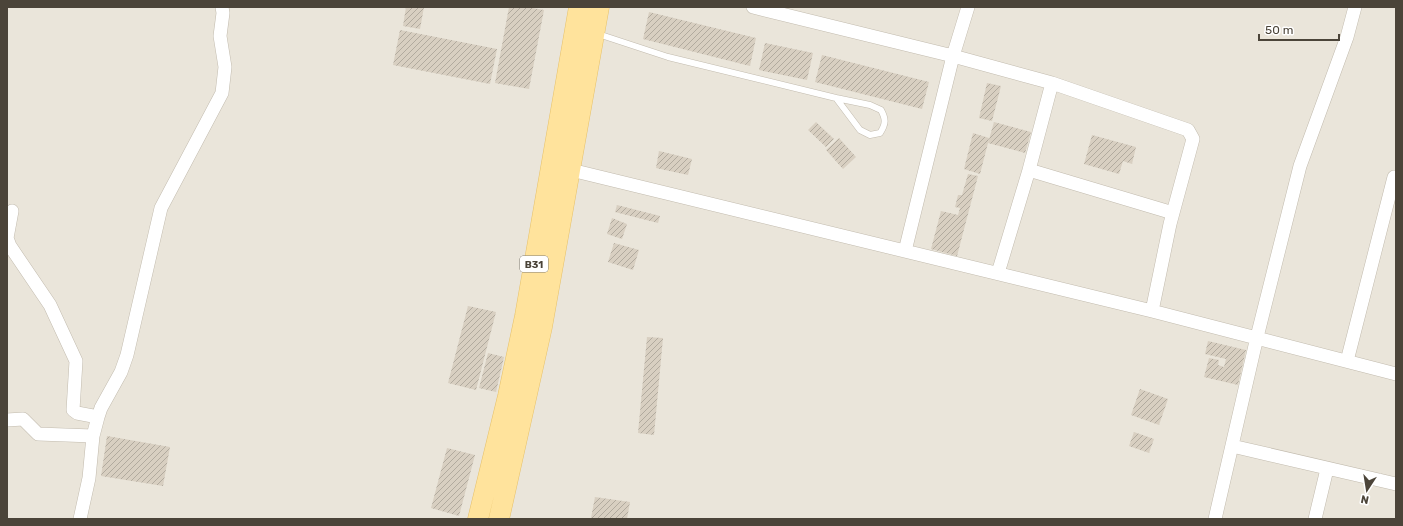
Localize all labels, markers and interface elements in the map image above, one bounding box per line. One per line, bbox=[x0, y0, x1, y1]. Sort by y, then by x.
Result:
scale bar bbox=[1259, 16, 1339, 42]
text: 50 m bbox=[1265, 23, 1293, 37]
road number: B31 bbox=[520, 256, 548, 272]
north arrow bbox=[1347, 470, 1387, 510]
text: N bbox=[1360, 492, 1370, 506]

